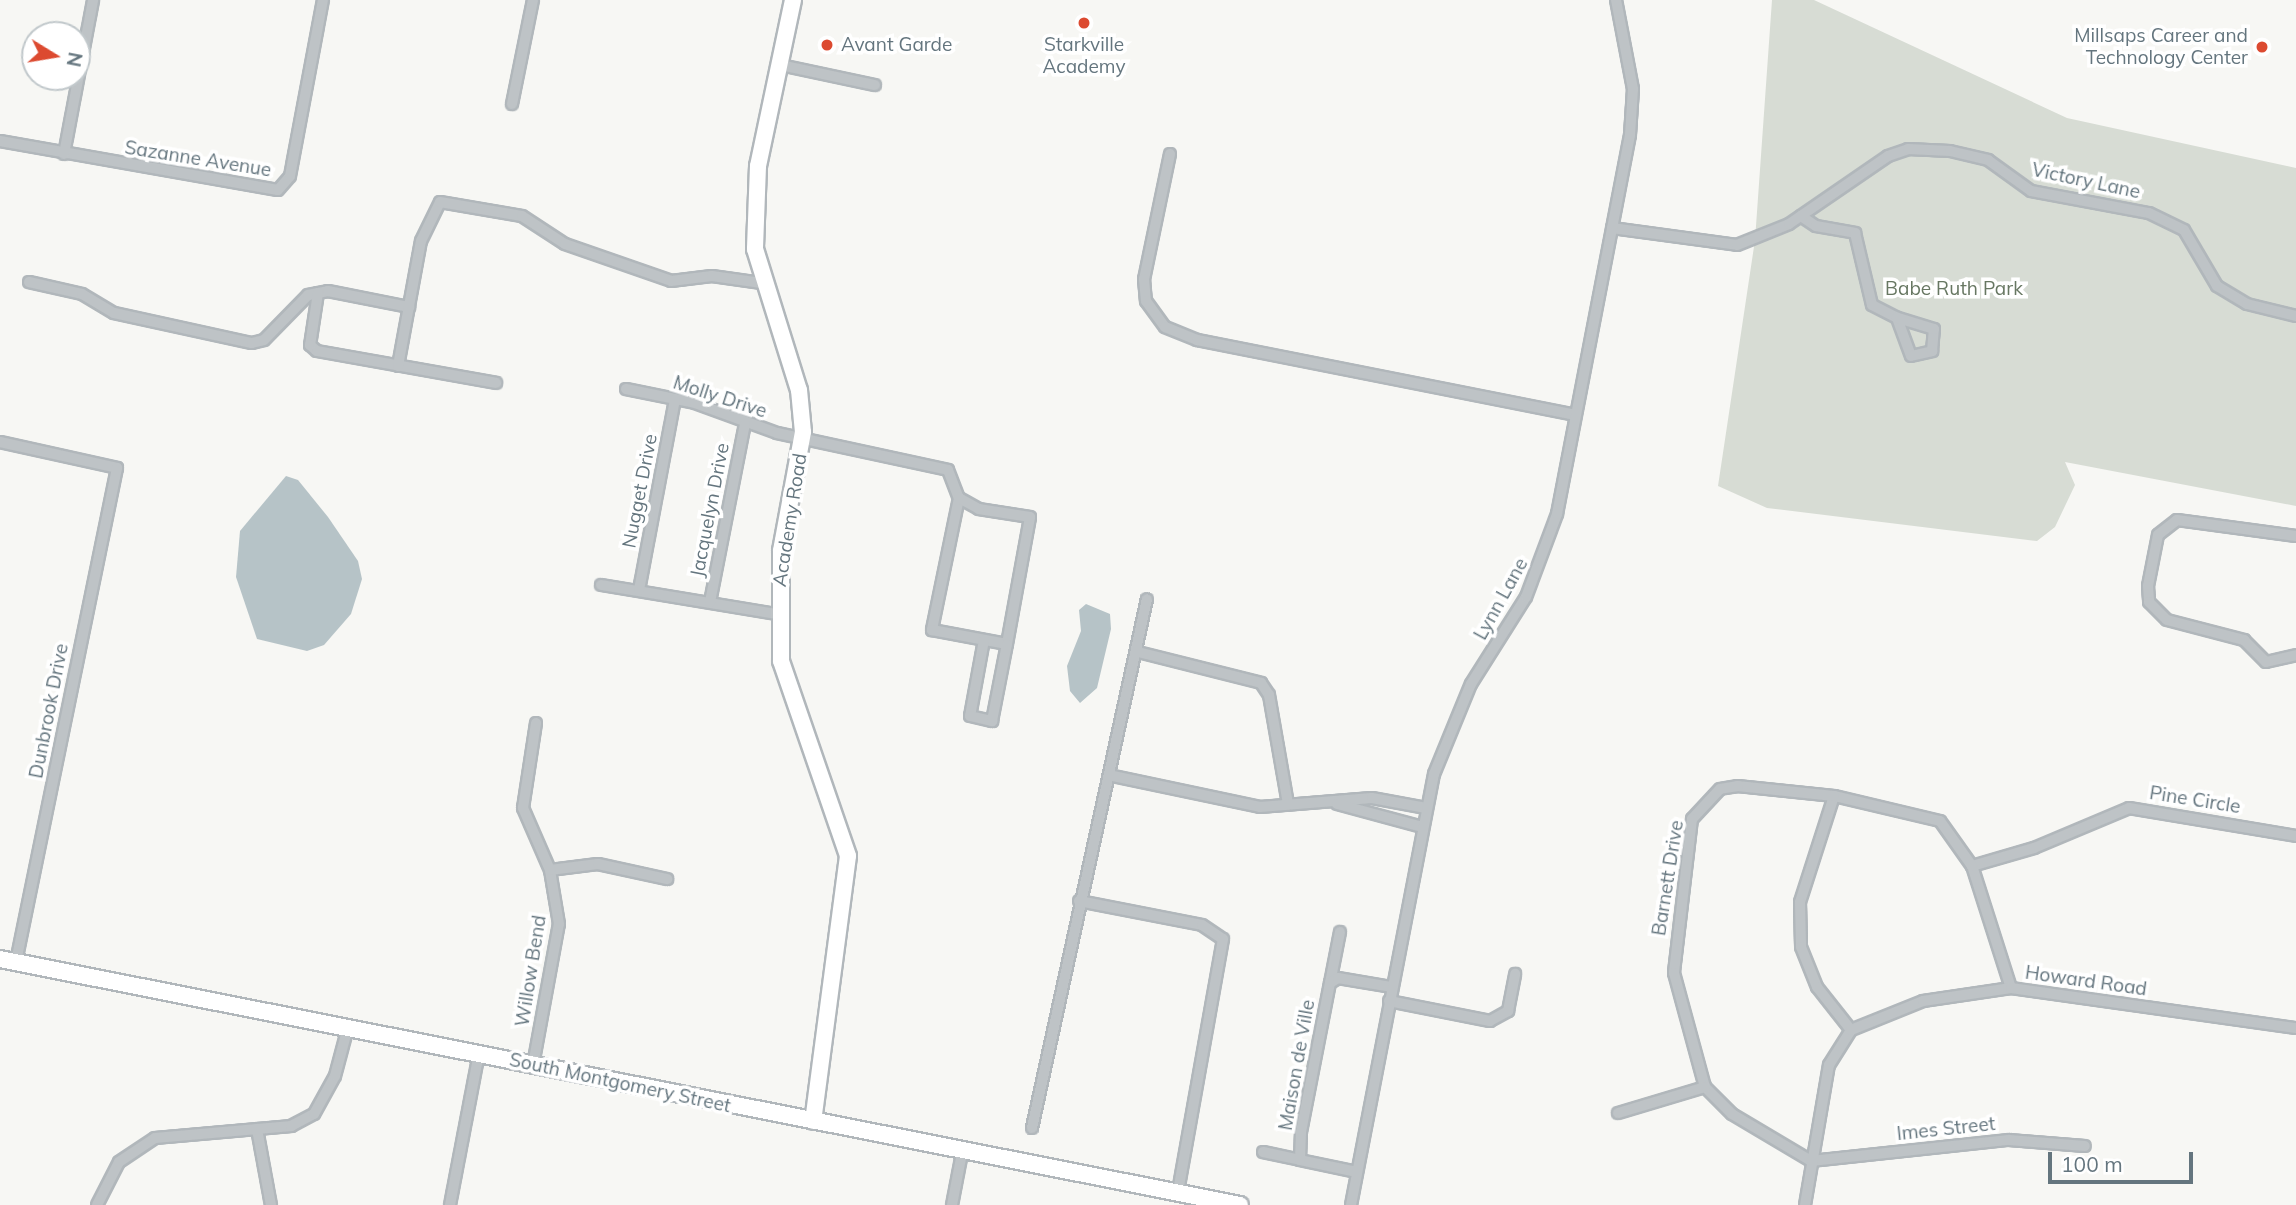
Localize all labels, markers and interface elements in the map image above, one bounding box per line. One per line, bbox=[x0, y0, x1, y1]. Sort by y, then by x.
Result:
marker: Starkville Academy bbox=[1076, 15, 1092, 31]
north arrow bbox=[21, 21, 91, 91]
place label: Millsaps Career and Technology Center bbox=[2074, 25, 2248, 69]
place label: Avant Garde bbox=[841, 34, 952, 56]
place label: Starkville Academy bbox=[1042, 34, 1126, 78]
marker: Avant Garde bbox=[819, 37, 835, 53]
marker: Millsaps Career and Technology Center bbox=[2254, 39, 2270, 55]
text: N bbox=[62, 50, 88, 69]
street label: Sazanne Avenue bbox=[123, 136, 273, 182]
street label: Victory Lane bbox=[2030, 158, 2142, 204]
park label: Babe Ruth Park bbox=[1885, 278, 2023, 300]
street label: Molly Drive bbox=[670, 371, 770, 423]
street label: Nugget Drive bbox=[618, 432, 662, 550]
street label: Jacquelyn Drive bbox=[686, 441, 734, 579]
street label: Academy Road bbox=[768, 452, 812, 588]
street label: Lynn Lane bbox=[1469, 554, 1533, 644]
street label: Dunbrook Drive bbox=[25, 642, 73, 780]
street label: Pine Circle bbox=[2148, 782, 2242, 818]
street label: Barnett Drive bbox=[1648, 819, 1688, 937]
street label: Willow Bend bbox=[511, 914, 551, 1028]
street label: Howard Road bbox=[2024, 961, 2148, 1001]
street label: Maison de Ville bbox=[1274, 998, 1320, 1132]
street label: South Montgomery Street bbox=[507, 1048, 733, 1118]
street label: Imes Street bbox=[1896, 1112, 1996, 1146]
scale bar bbox=[2051, 1138, 2196, 1182]
text: 100 m bbox=[2061, 1151, 2123, 1177]

